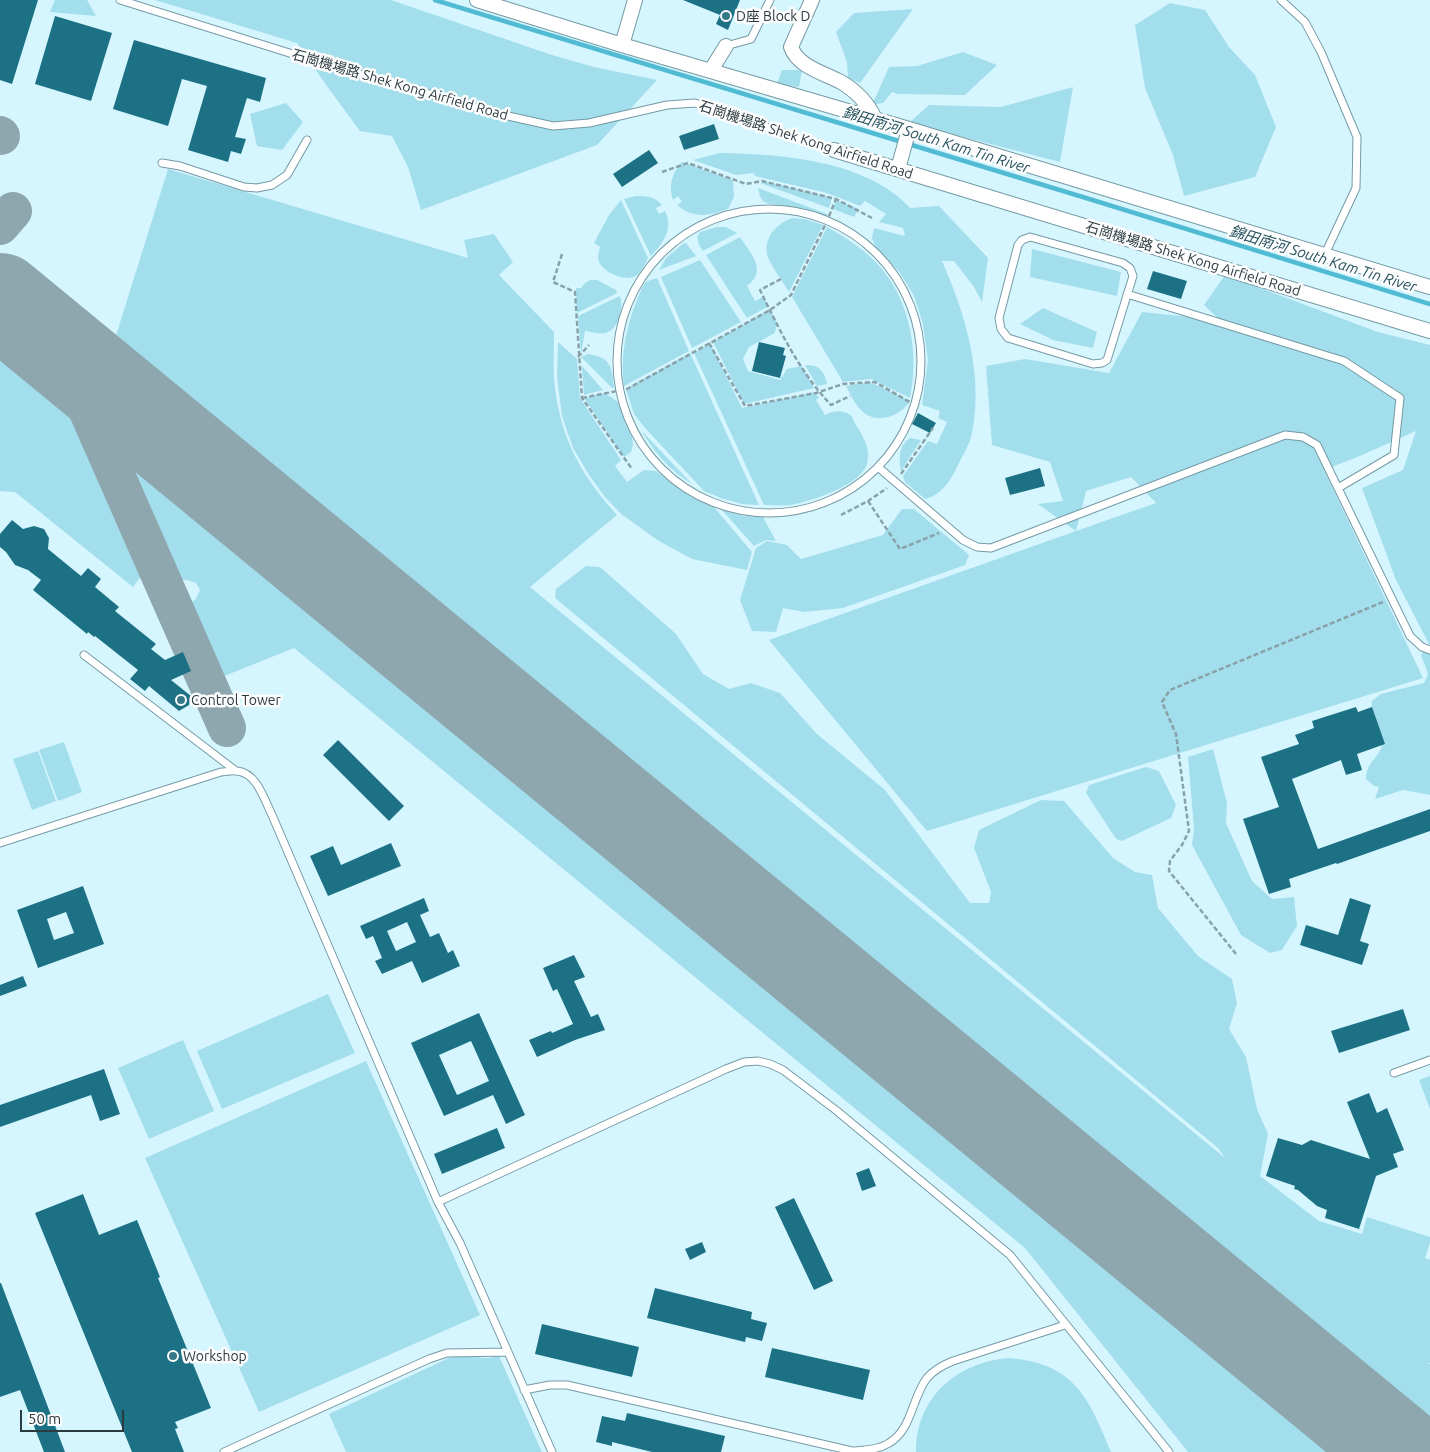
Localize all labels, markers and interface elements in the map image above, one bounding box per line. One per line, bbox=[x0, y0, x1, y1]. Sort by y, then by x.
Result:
place label: D座 Block D bbox=[736, 8, 811, 24]
marker: D座 Block D bbox=[720, 10, 732, 22]
street label: 石崗機場路 Shek Kong Airfield Road bbox=[290, 46, 510, 124]
street label: 石崗機場路 Shek Kong Airfield Road bbox=[697, 97, 915, 183]
water label: 錦田南河 South Kam Tin River bbox=[840, 103, 1032, 177]
street label: 石崗機場路 Shek Kong Airfield Road bbox=[1083, 218, 1303, 300]
water label: 錦田南河 South Kam Tin River bbox=[1227, 222, 1419, 296]
place label: Control Tower bbox=[191, 692, 281, 708]
marker: Control Tower bbox=[175, 694, 187, 706]
place label: Workshop bbox=[183, 1348, 247, 1364]
marker: Workshop bbox=[167, 1350, 179, 1362]
scale bar bbox=[22, 1400, 126, 1432]
text: 50 m bbox=[28, 1410, 61, 1427]

